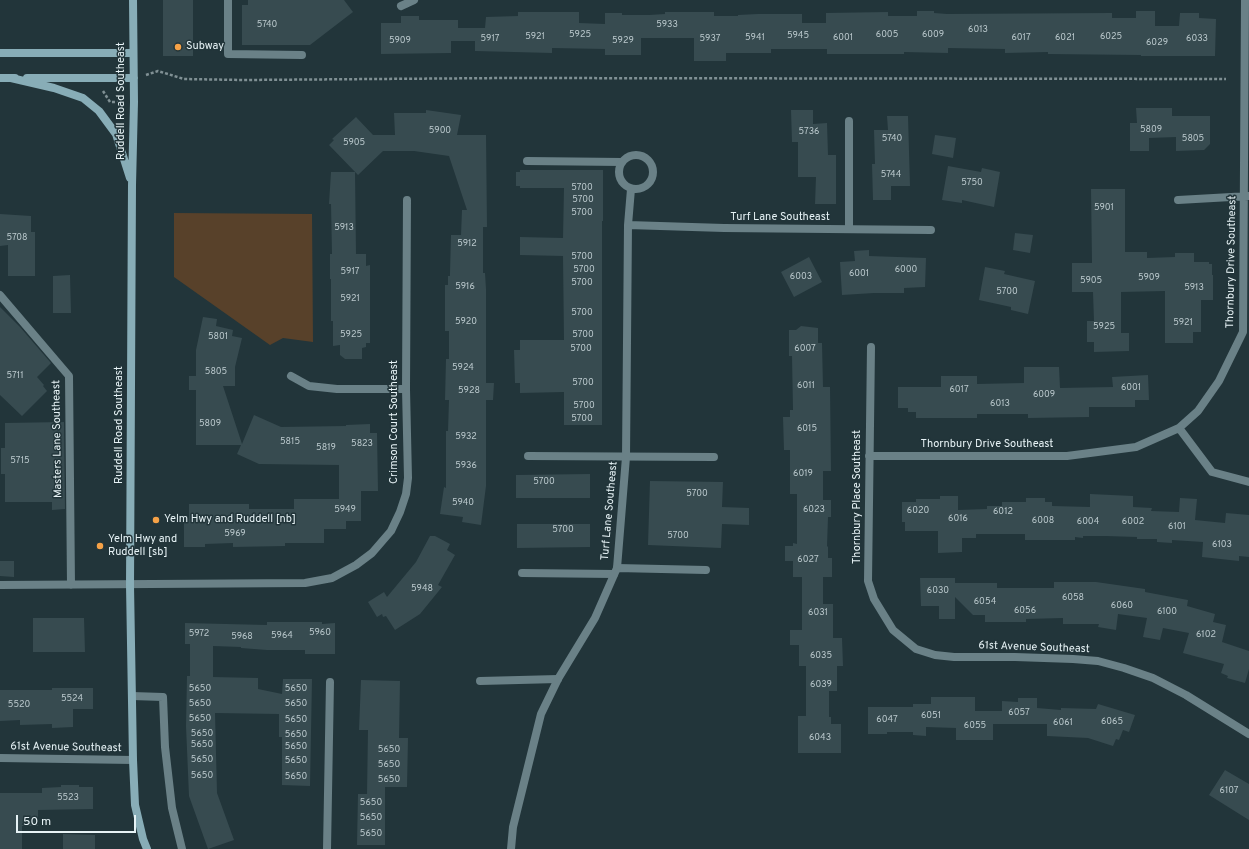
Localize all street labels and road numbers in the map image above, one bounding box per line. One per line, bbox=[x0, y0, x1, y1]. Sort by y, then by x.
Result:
street label: Ruddell Road Southeast bbox=[115, 42, 129, 160]
street label: Thornbury Drive Southeast bbox=[1224, 195, 1240, 329]
street label: Turf Lane Southeast bbox=[730, 211, 830, 225]
street label: Crimson Court Southeast bbox=[388, 360, 402, 484]
street label: Ruddell Road Southeast bbox=[113, 366, 127, 484]
street label: Masters Lane Southeast bbox=[50, 380, 66, 498]
street label: Thornbury Place Southeast bbox=[851, 430, 865, 564]
street label: Thornbury Drive Southeast bbox=[920, 438, 1054, 452]
street label: Turf Lane Southeast bbox=[599, 461, 621, 561]
street label: 61st Avenue Southeast bbox=[978, 639, 1090, 657]
street label: 61st Avenue Southeast bbox=[10, 740, 122, 756]

